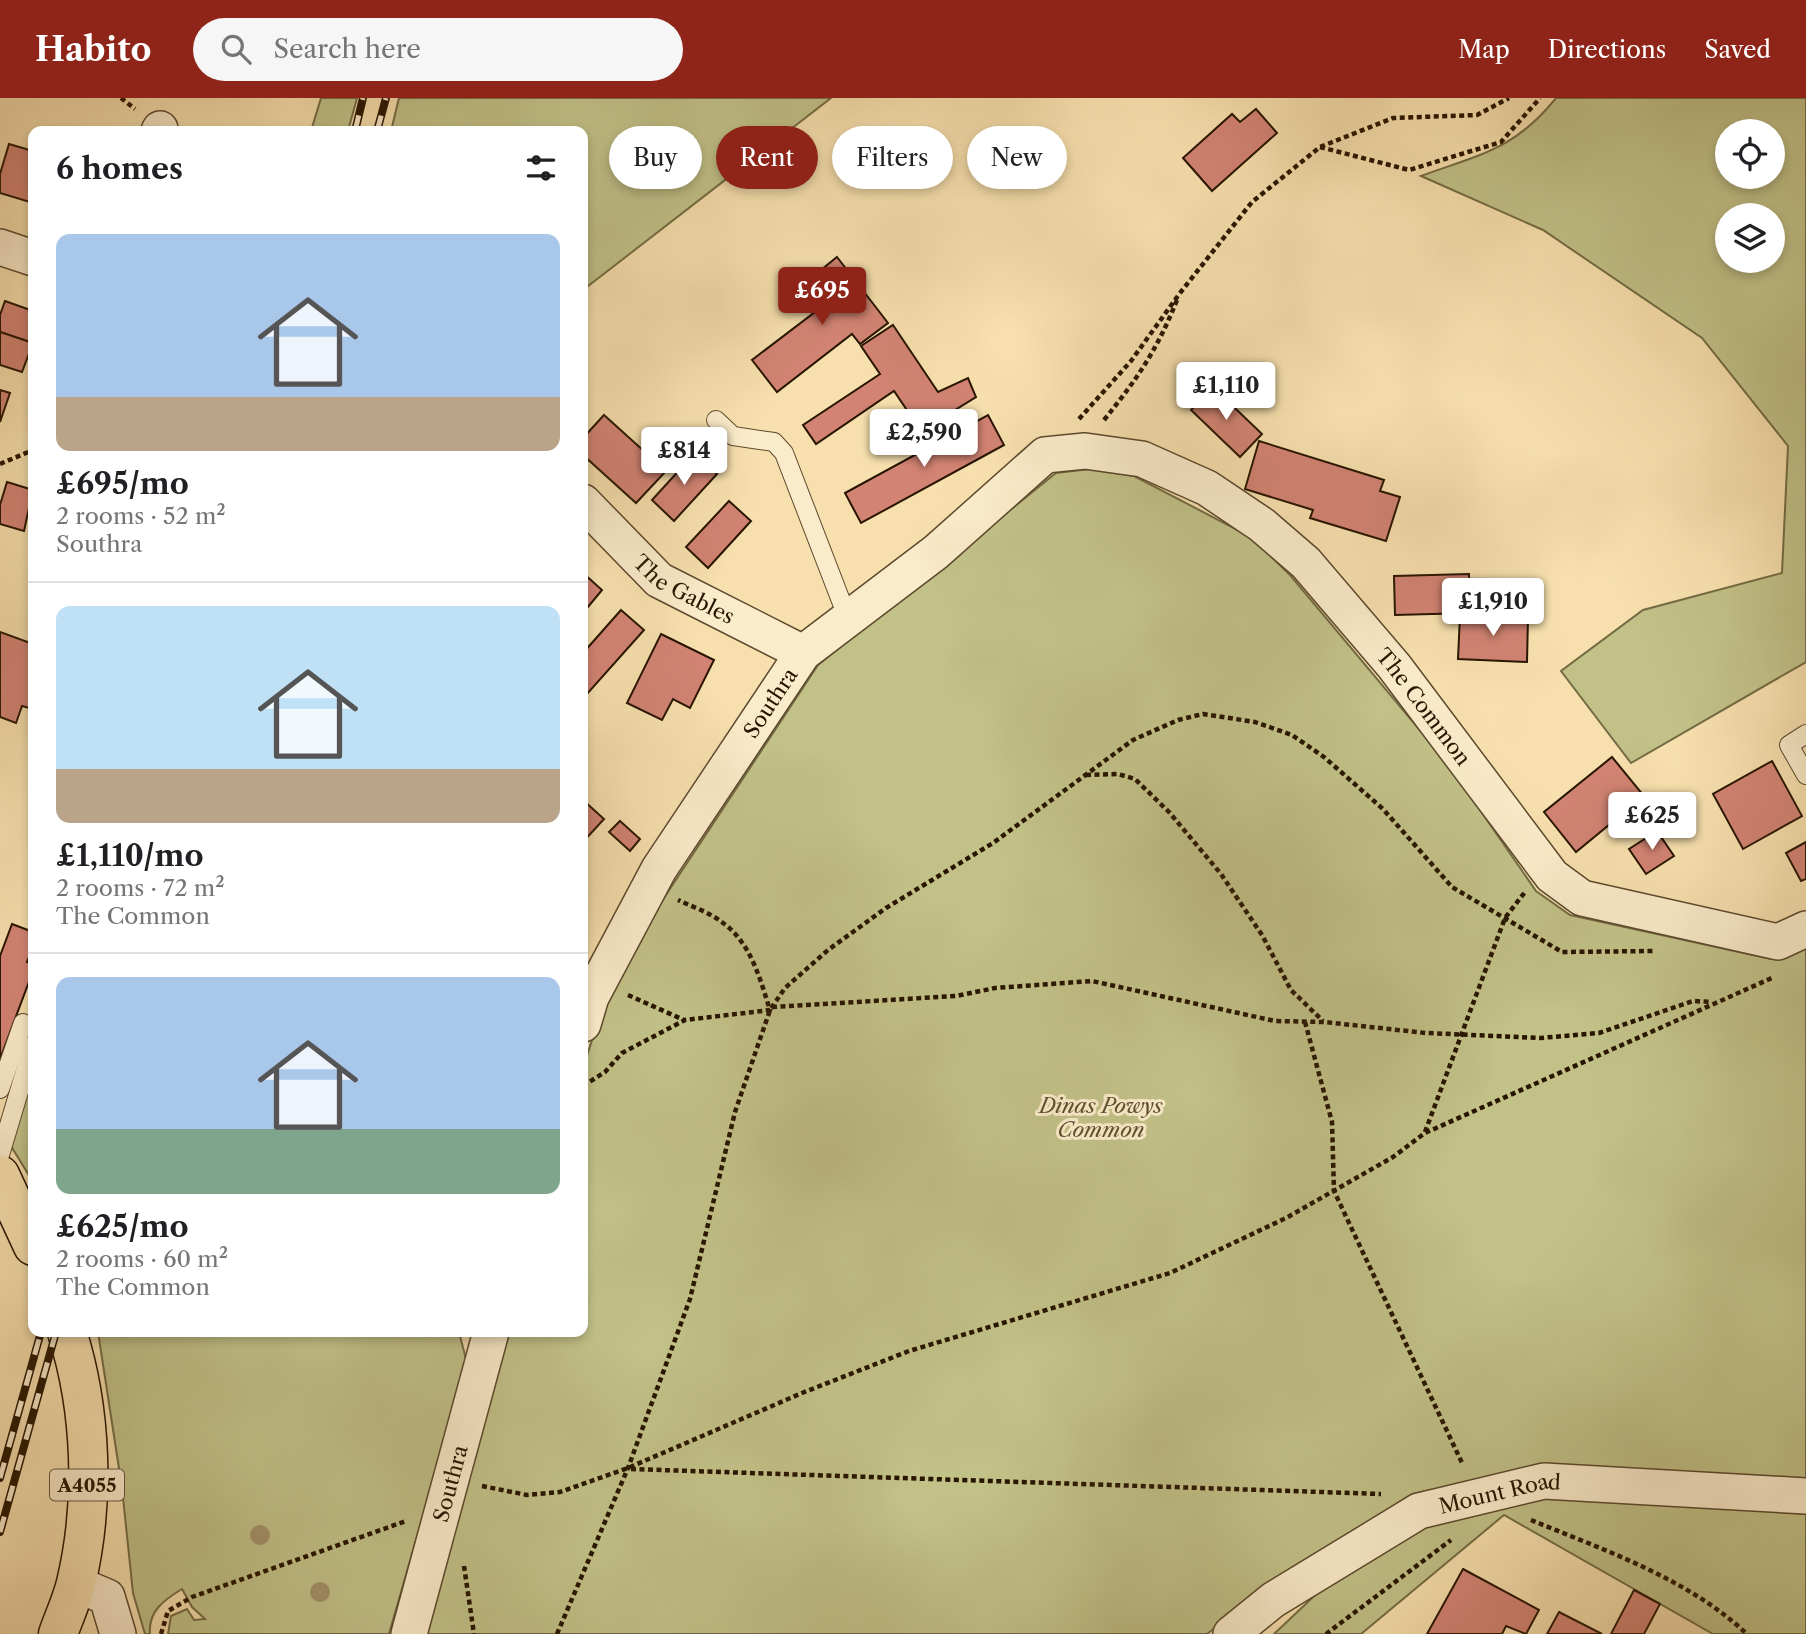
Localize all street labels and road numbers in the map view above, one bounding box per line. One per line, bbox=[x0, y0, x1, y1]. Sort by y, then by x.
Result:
street label: The Gables bbox=[628, 549, 739, 629]
street label: The Common bbox=[1372, 643, 1477, 770]
street label: Southra bbox=[738, 662, 803, 742]
street label: Southra bbox=[427, 1441, 473, 1525]
street label: Mount Road bbox=[1436, 1468, 1562, 1518]
road number: A4055 bbox=[50, 1470, 124, 1500]

